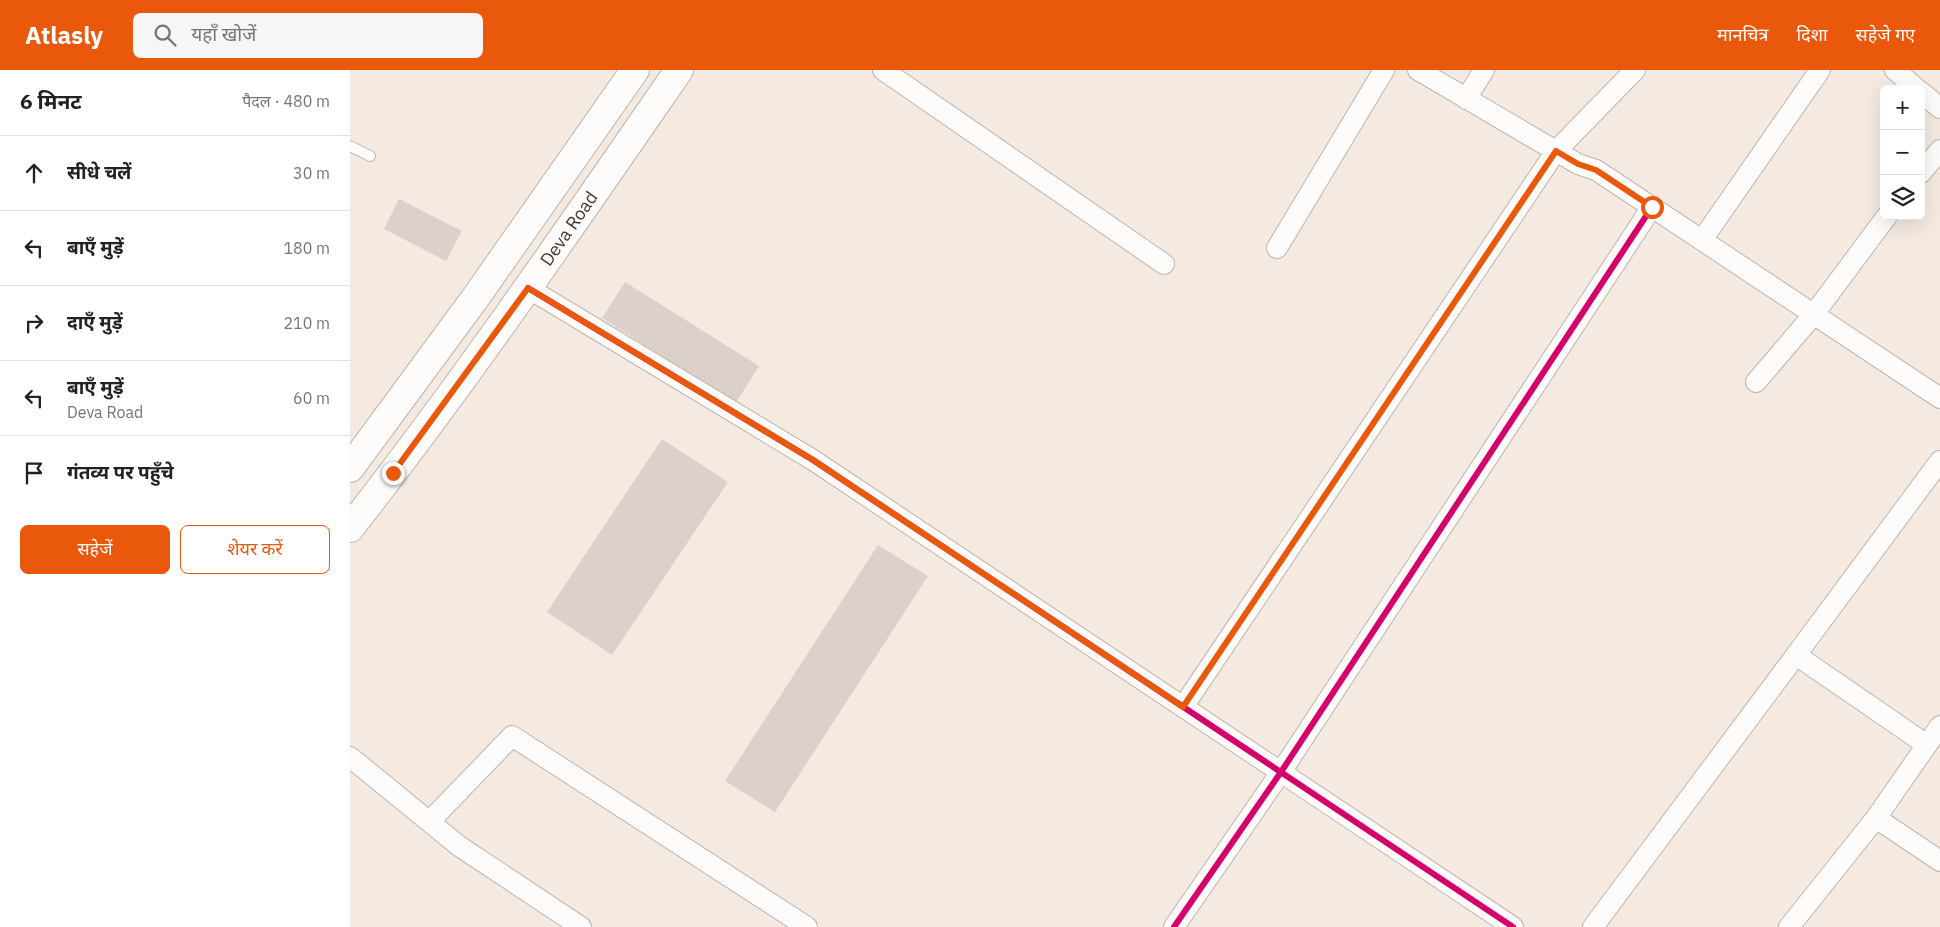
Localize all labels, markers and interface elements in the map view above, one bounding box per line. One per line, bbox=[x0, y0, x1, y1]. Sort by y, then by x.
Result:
search box bbox=[133, 13, 483, 58]
text: Atlasly bbox=[25, 19, 103, 51]
icon: search bbox=[151, 21, 179, 49]
text: यहाँ खोजें bbox=[191, 22, 256, 46]
text: मानचित्र bbox=[1717, 23, 1768, 46]
text: दिशा bbox=[1796, 23, 1828, 46]
text: सहेजे गए bbox=[1856, 23, 1915, 46]
map controls bbox=[1880, 85, 1925, 220]
button: + bbox=[1880, 85, 1925, 130]
text: 6 मिनट bbox=[20, 87, 82, 115]
text: पैदल · 480 m bbox=[242, 91, 330, 111]
button: − bbox=[1880, 130, 1925, 175]
icon: ahead bbox=[20, 159, 48, 187]
text: सीधे चलें bbox=[67, 160, 131, 184]
text: 30 m bbox=[293, 163, 330, 183]
button: layers bbox=[1880, 175, 1925, 220]
street label: Deva Road bbox=[535, 187, 603, 270]
route start bbox=[1641, 196, 1664, 219]
icon: left bbox=[20, 234, 48, 262]
text: बाएँ मुड़ें bbox=[67, 235, 124, 259]
text: 180 m bbox=[283, 238, 330, 258]
icon: right bbox=[20, 309, 48, 337]
text: दाएँ मुड़ें bbox=[67, 310, 123, 334]
text: 210 m bbox=[283, 313, 330, 333]
text: बाएँ मुड़ें bbox=[67, 375, 124, 399]
icon: left bbox=[20, 384, 48, 412]
text: 60 m bbox=[293, 388, 330, 408]
text: Deva Road bbox=[67, 402, 143, 422]
icon: arrive bbox=[20, 459, 48, 487]
text: गंतव्य पर पहुँचे bbox=[67, 460, 174, 484]
route end bbox=[382, 462, 405, 485]
button: सहेजें bbox=[20, 525, 170, 574]
button: शेयर करें bbox=[180, 525, 330, 574]

